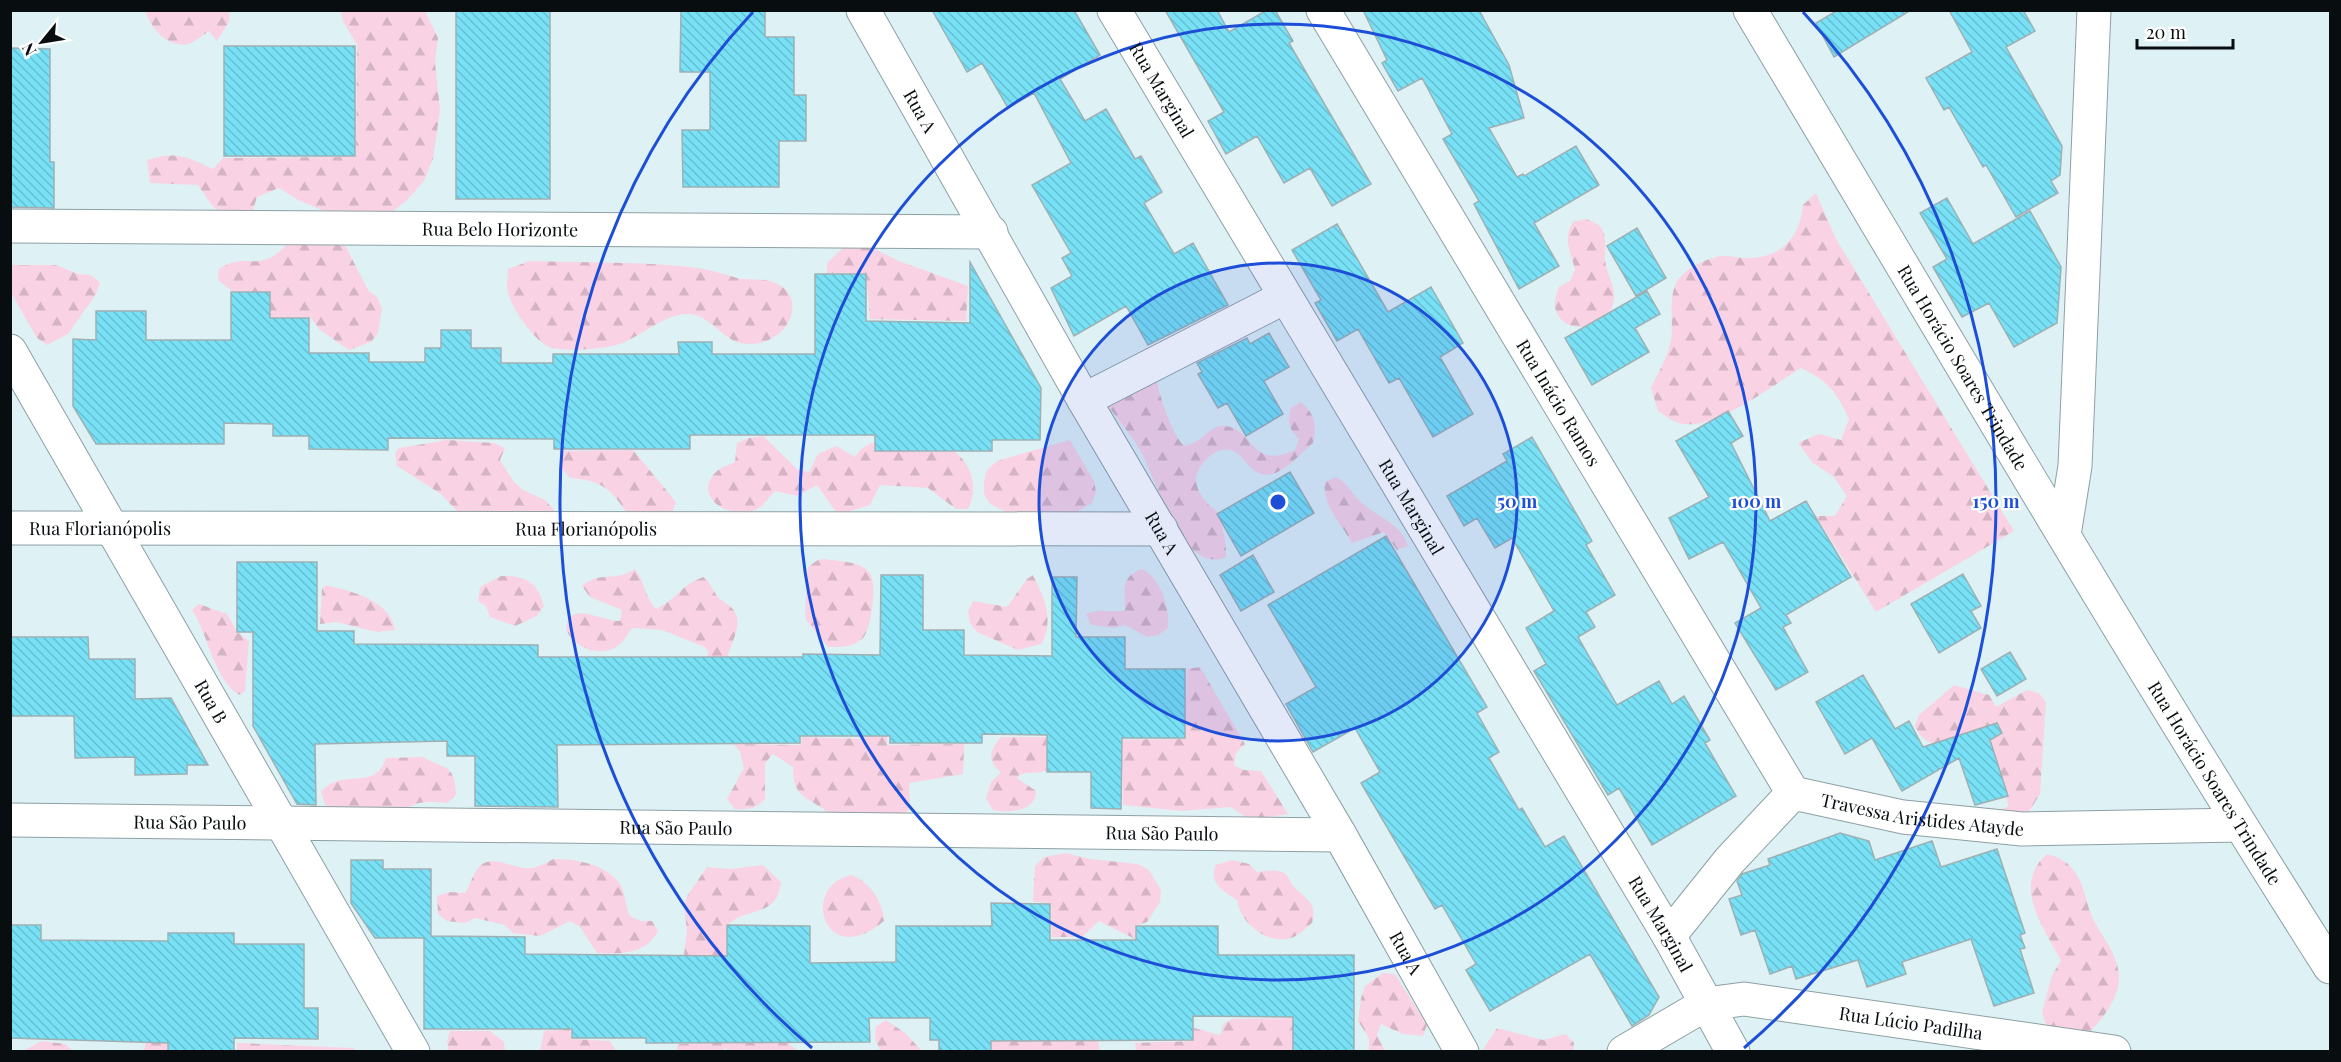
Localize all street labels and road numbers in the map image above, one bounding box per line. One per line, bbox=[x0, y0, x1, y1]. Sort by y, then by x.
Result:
street label: Rua Marginal bbox=[1124, 37, 1200, 142]
street label: Rua A bbox=[898, 85, 942, 137]
street label: Rua Belo Horizonte bbox=[422, 217, 578, 241]
street label: Rua Horácio Soares Trindade bbox=[1892, 260, 2034, 475]
street label: Rua Inácio Ramos bbox=[1511, 335, 1606, 471]
street label: Rua Marginal bbox=[1374, 454, 1450, 559]
street label: Rua A bbox=[1140, 507, 1184, 559]
street label: Rua Florianópolis bbox=[29, 516, 171, 540]
street label: Rua Florianópolis bbox=[515, 516, 657, 541]
street label: Rua B bbox=[189, 675, 233, 727]
street label: Rua Horácio Soares Trindade bbox=[2143, 676, 2287, 889]
street label: Travessa Aristides Atayde bbox=[1819, 787, 2025, 841]
street label: Rua São Paulo bbox=[133, 809, 247, 835]
street label: Rua São Paulo bbox=[619, 815, 733, 840]
street label: Rua São Paulo bbox=[1105, 820, 1219, 846]
street label: Rua Marginal bbox=[1624, 871, 1698, 976]
street label: Rua A bbox=[1384, 927, 1428, 979]
street label: Rua Lúcio Padilha bbox=[1838, 1001, 1984, 1045]

